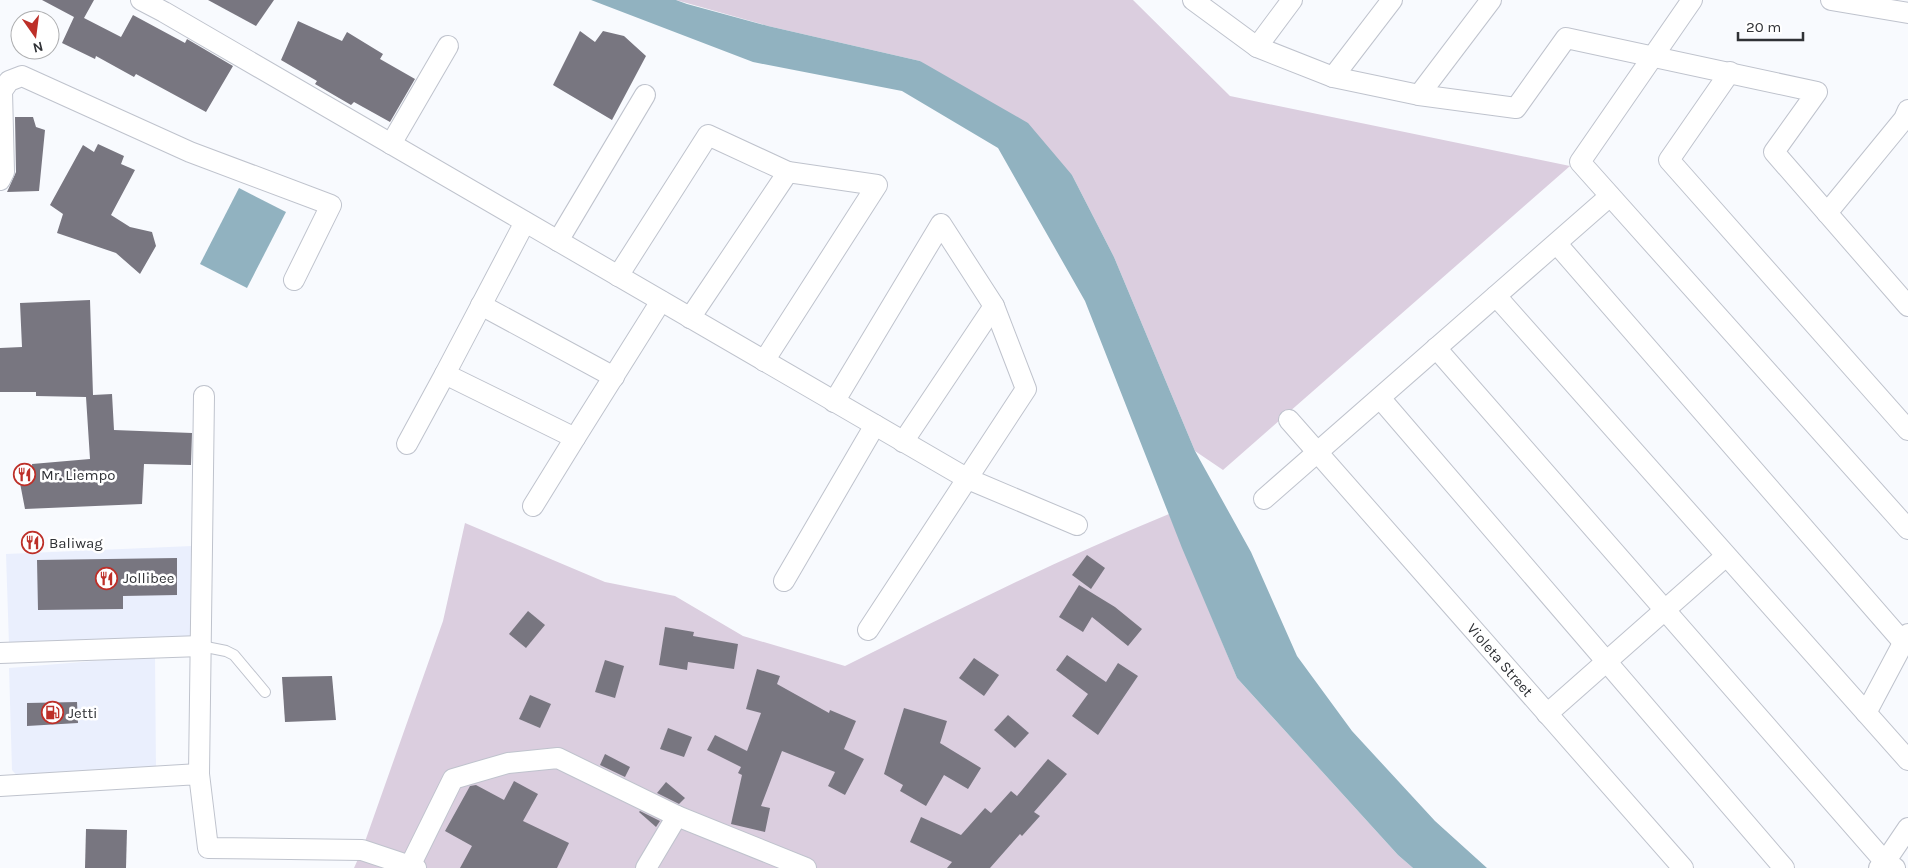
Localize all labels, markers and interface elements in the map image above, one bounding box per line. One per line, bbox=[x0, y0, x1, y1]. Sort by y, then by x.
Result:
north arrow bbox=[10, 10, 60, 60]
scale bar bbox=[1738, 10, 1803, 42]
text: 20 m bbox=[1746, 18, 1781, 36]
text: N bbox=[31, 38, 45, 57]
restaurant icon: Mr. Liempo bbox=[13, 463, 37, 487]
place label: Mr. Liempo bbox=[41, 466, 116, 484]
restaurant icon: Baliwag bbox=[21, 531, 45, 555]
place label: Baliwag bbox=[49, 534, 103, 552]
restaurant icon: Jollibee bbox=[95, 566, 119, 590]
place label: Jollibee bbox=[123, 569, 174, 587]
street label: Violeta Street bbox=[1463, 620, 1537, 701]
fuel station icon: Jetti bbox=[40, 701, 64, 725]
place label: Jetti bbox=[68, 704, 98, 722]

